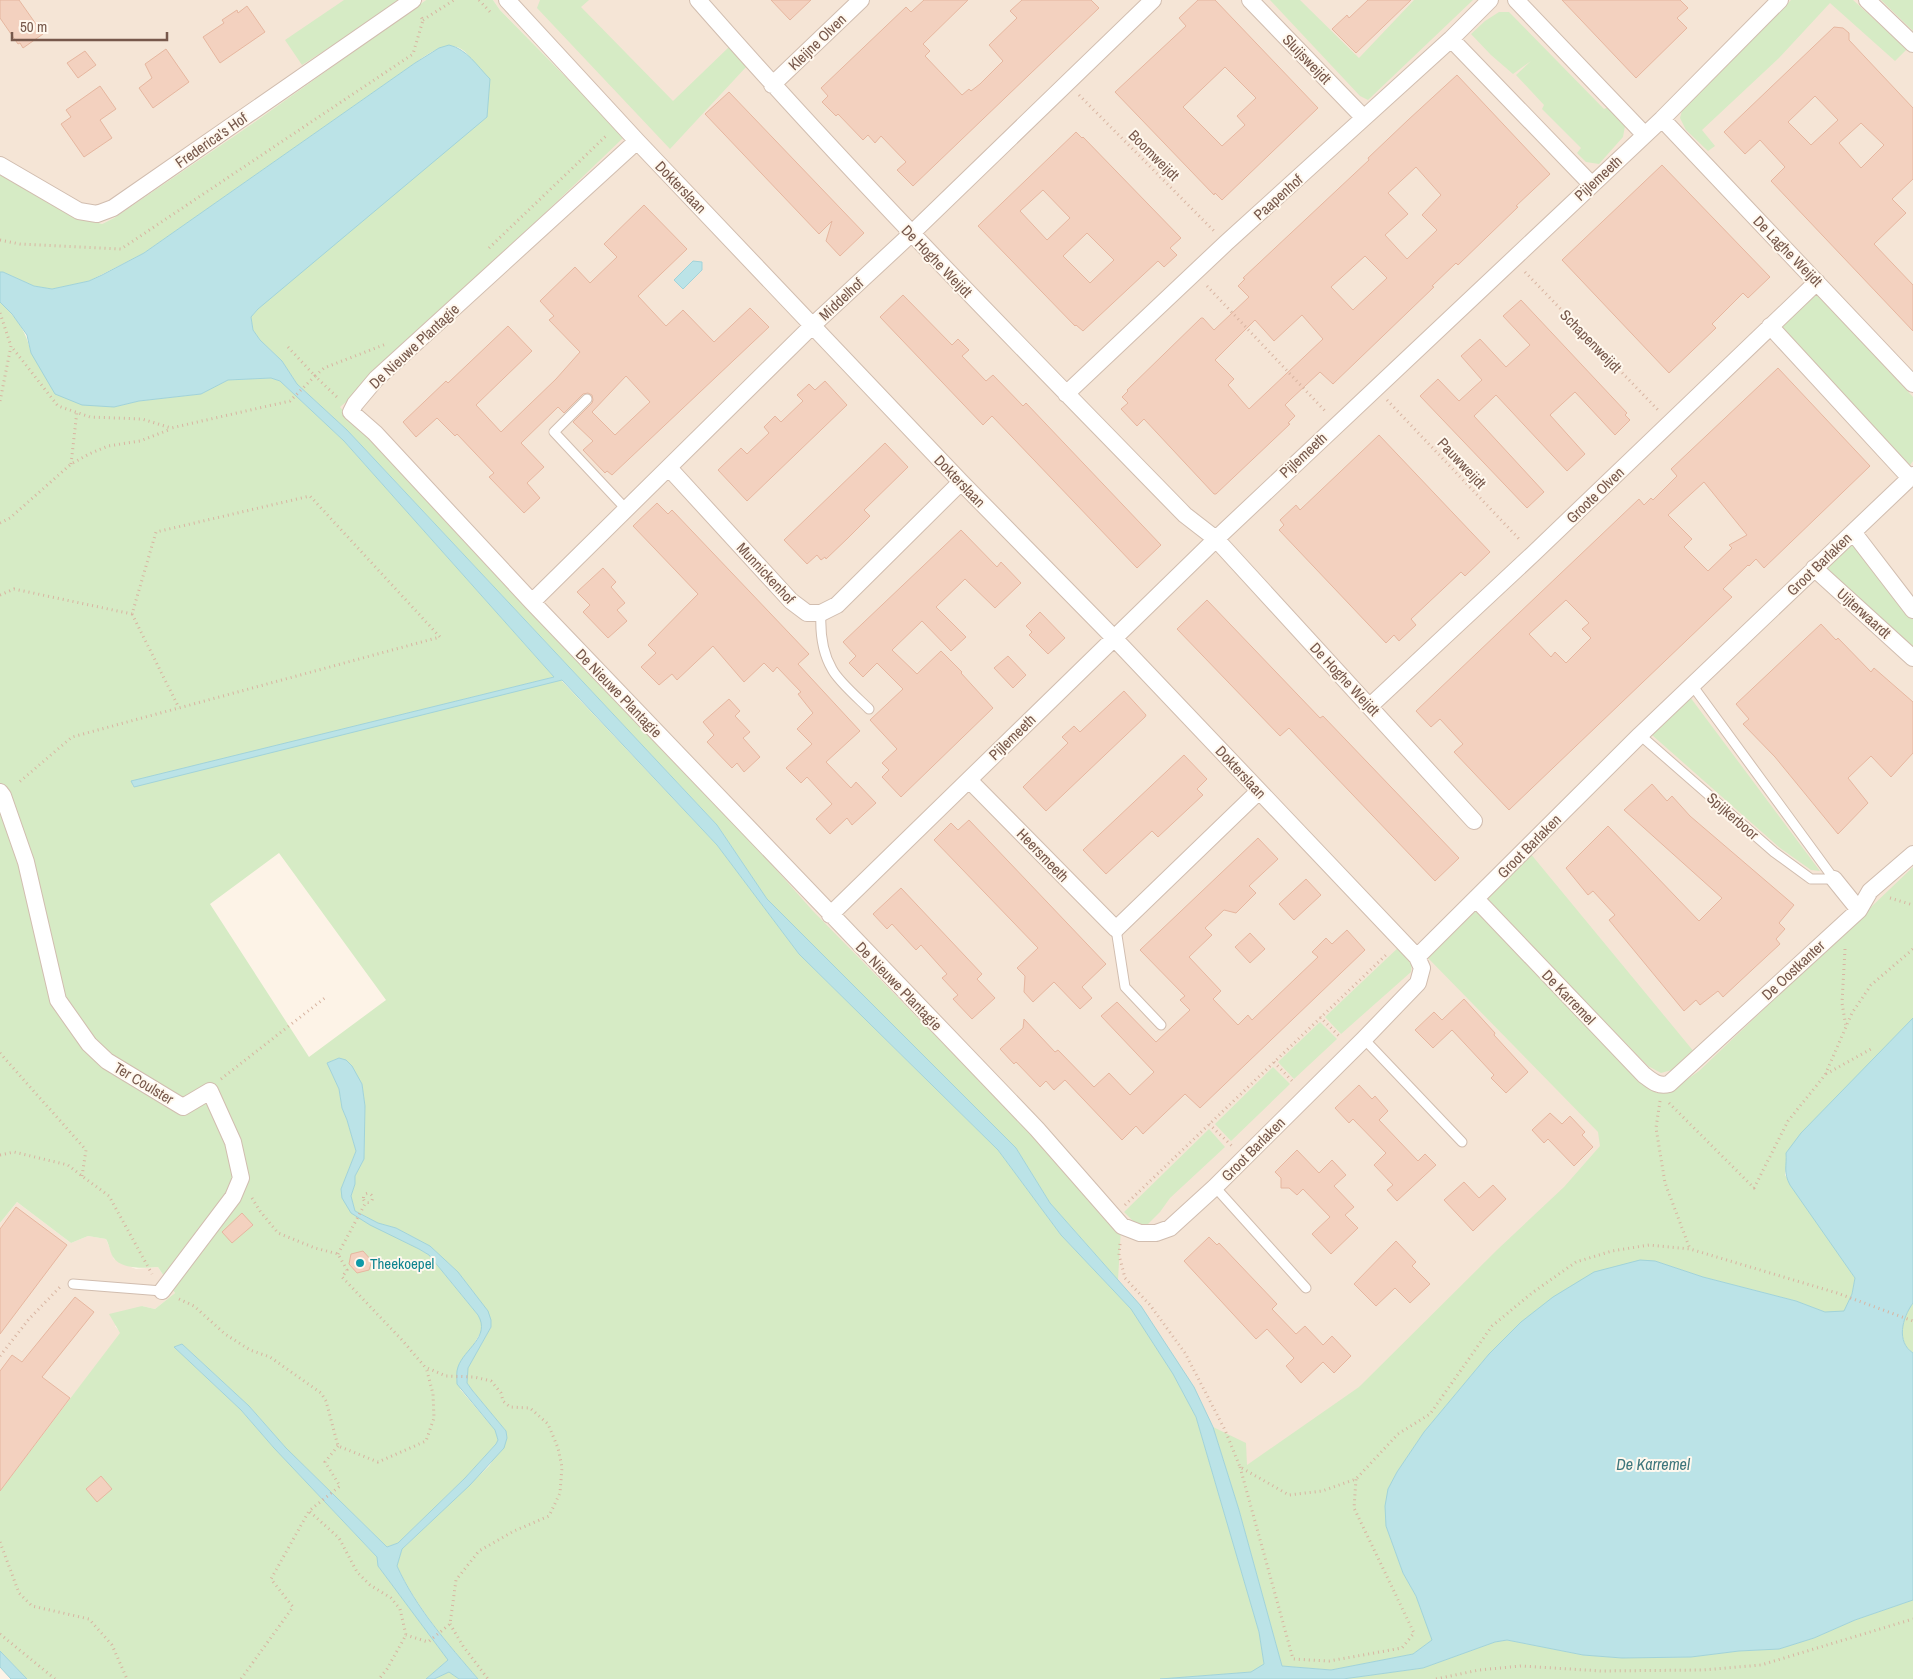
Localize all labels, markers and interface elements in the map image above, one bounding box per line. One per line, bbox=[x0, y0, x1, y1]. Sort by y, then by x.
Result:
street label: Kleijne Olven bbox=[783, 9, 851, 75]
scale bar bbox=[12, 10, 168, 42]
text: 50 m bbox=[20, 16, 47, 37]
street label: Sluijsweijdt bbox=[1278, 29, 1337, 89]
street label: Frederica's Hof bbox=[171, 107, 252, 173]
street label: Boomweijdt bbox=[1124, 125, 1185, 186]
street label: Pijlemeeth bbox=[1570, 151, 1626, 205]
street label: Dokterslaan bbox=[651, 156, 711, 218]
street label: Paapenhof bbox=[1249, 169, 1308, 225]
street label: De Laghe Weijdt bbox=[1749, 211, 1828, 292]
street label: De Hoghe Weijdt bbox=[897, 220, 977, 302]
street label: Middelhof bbox=[814, 273, 868, 325]
street label: De Nieuwe Plantagie bbox=[364, 299, 464, 393]
street label: Schapenweijdt bbox=[1555, 305, 1627, 378]
street label: Pijlemeeth bbox=[1275, 428, 1331, 482]
street label: Pauwweijdt bbox=[1433, 433, 1492, 494]
street label: Dokterslaan bbox=[930, 450, 990, 512]
street label: Groote Olven bbox=[1561, 462, 1629, 528]
street label: Groot Barlaken bbox=[1782, 528, 1856, 600]
street label: Munnickenhof bbox=[732, 538, 800, 609]
street label: Uijterwaardt bbox=[1832, 583, 1896, 643]
street label: De Hoghe Weijdt bbox=[1305, 638, 1385, 721]
street label: De Nieuwe Plantagie bbox=[571, 644, 667, 742]
street label: Pijlemeeth bbox=[984, 709, 1040, 765]
street label: Dokterslaan bbox=[1211, 741, 1271, 803]
street label: Spijkerboor bbox=[1702, 787, 1764, 845]
street label: Groot Barlaken bbox=[1492, 809, 1566, 883]
street label: Heersmeeth bbox=[1012, 824, 1074, 886]
street label: De Oostkanter bbox=[1757, 935, 1829, 1005]
street label: De Nieuwe Plantagie bbox=[851, 937, 947, 1035]
street label: De Karremel bbox=[1537, 965, 1601, 1029]
street label: Ter Coulster bbox=[110, 1057, 178, 1109]
street label: Groot Barlaken bbox=[1216, 1112, 1290, 1186]
place label: Theekoepel bbox=[370, 1253, 434, 1274]
marker: Theekoepel bbox=[354, 1257, 366, 1269]
water label: De Karremel bbox=[1616, 1453, 1691, 1475]

